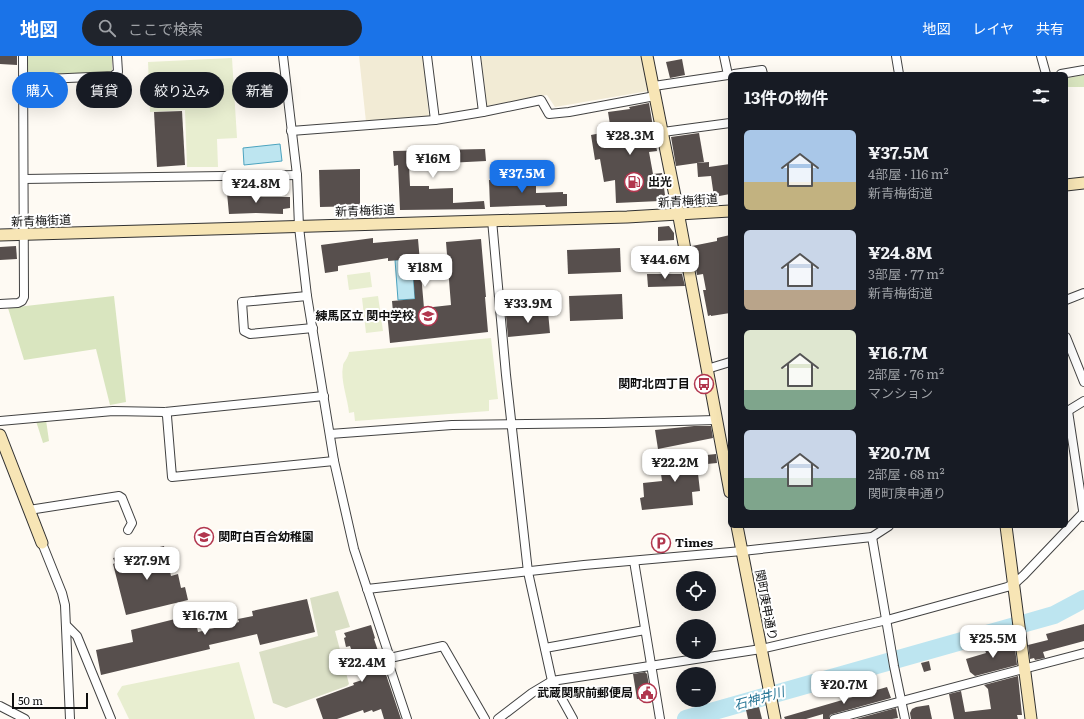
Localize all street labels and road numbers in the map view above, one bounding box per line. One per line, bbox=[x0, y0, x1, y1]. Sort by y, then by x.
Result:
street label: 新青梅街道 bbox=[657, 189, 718, 211]
street label: 新青梅街道 bbox=[335, 200, 395, 220]
street label: 新青梅街道 bbox=[11, 210, 71, 230]
street label: 関町庚申通り bbox=[751, 568, 783, 642]

